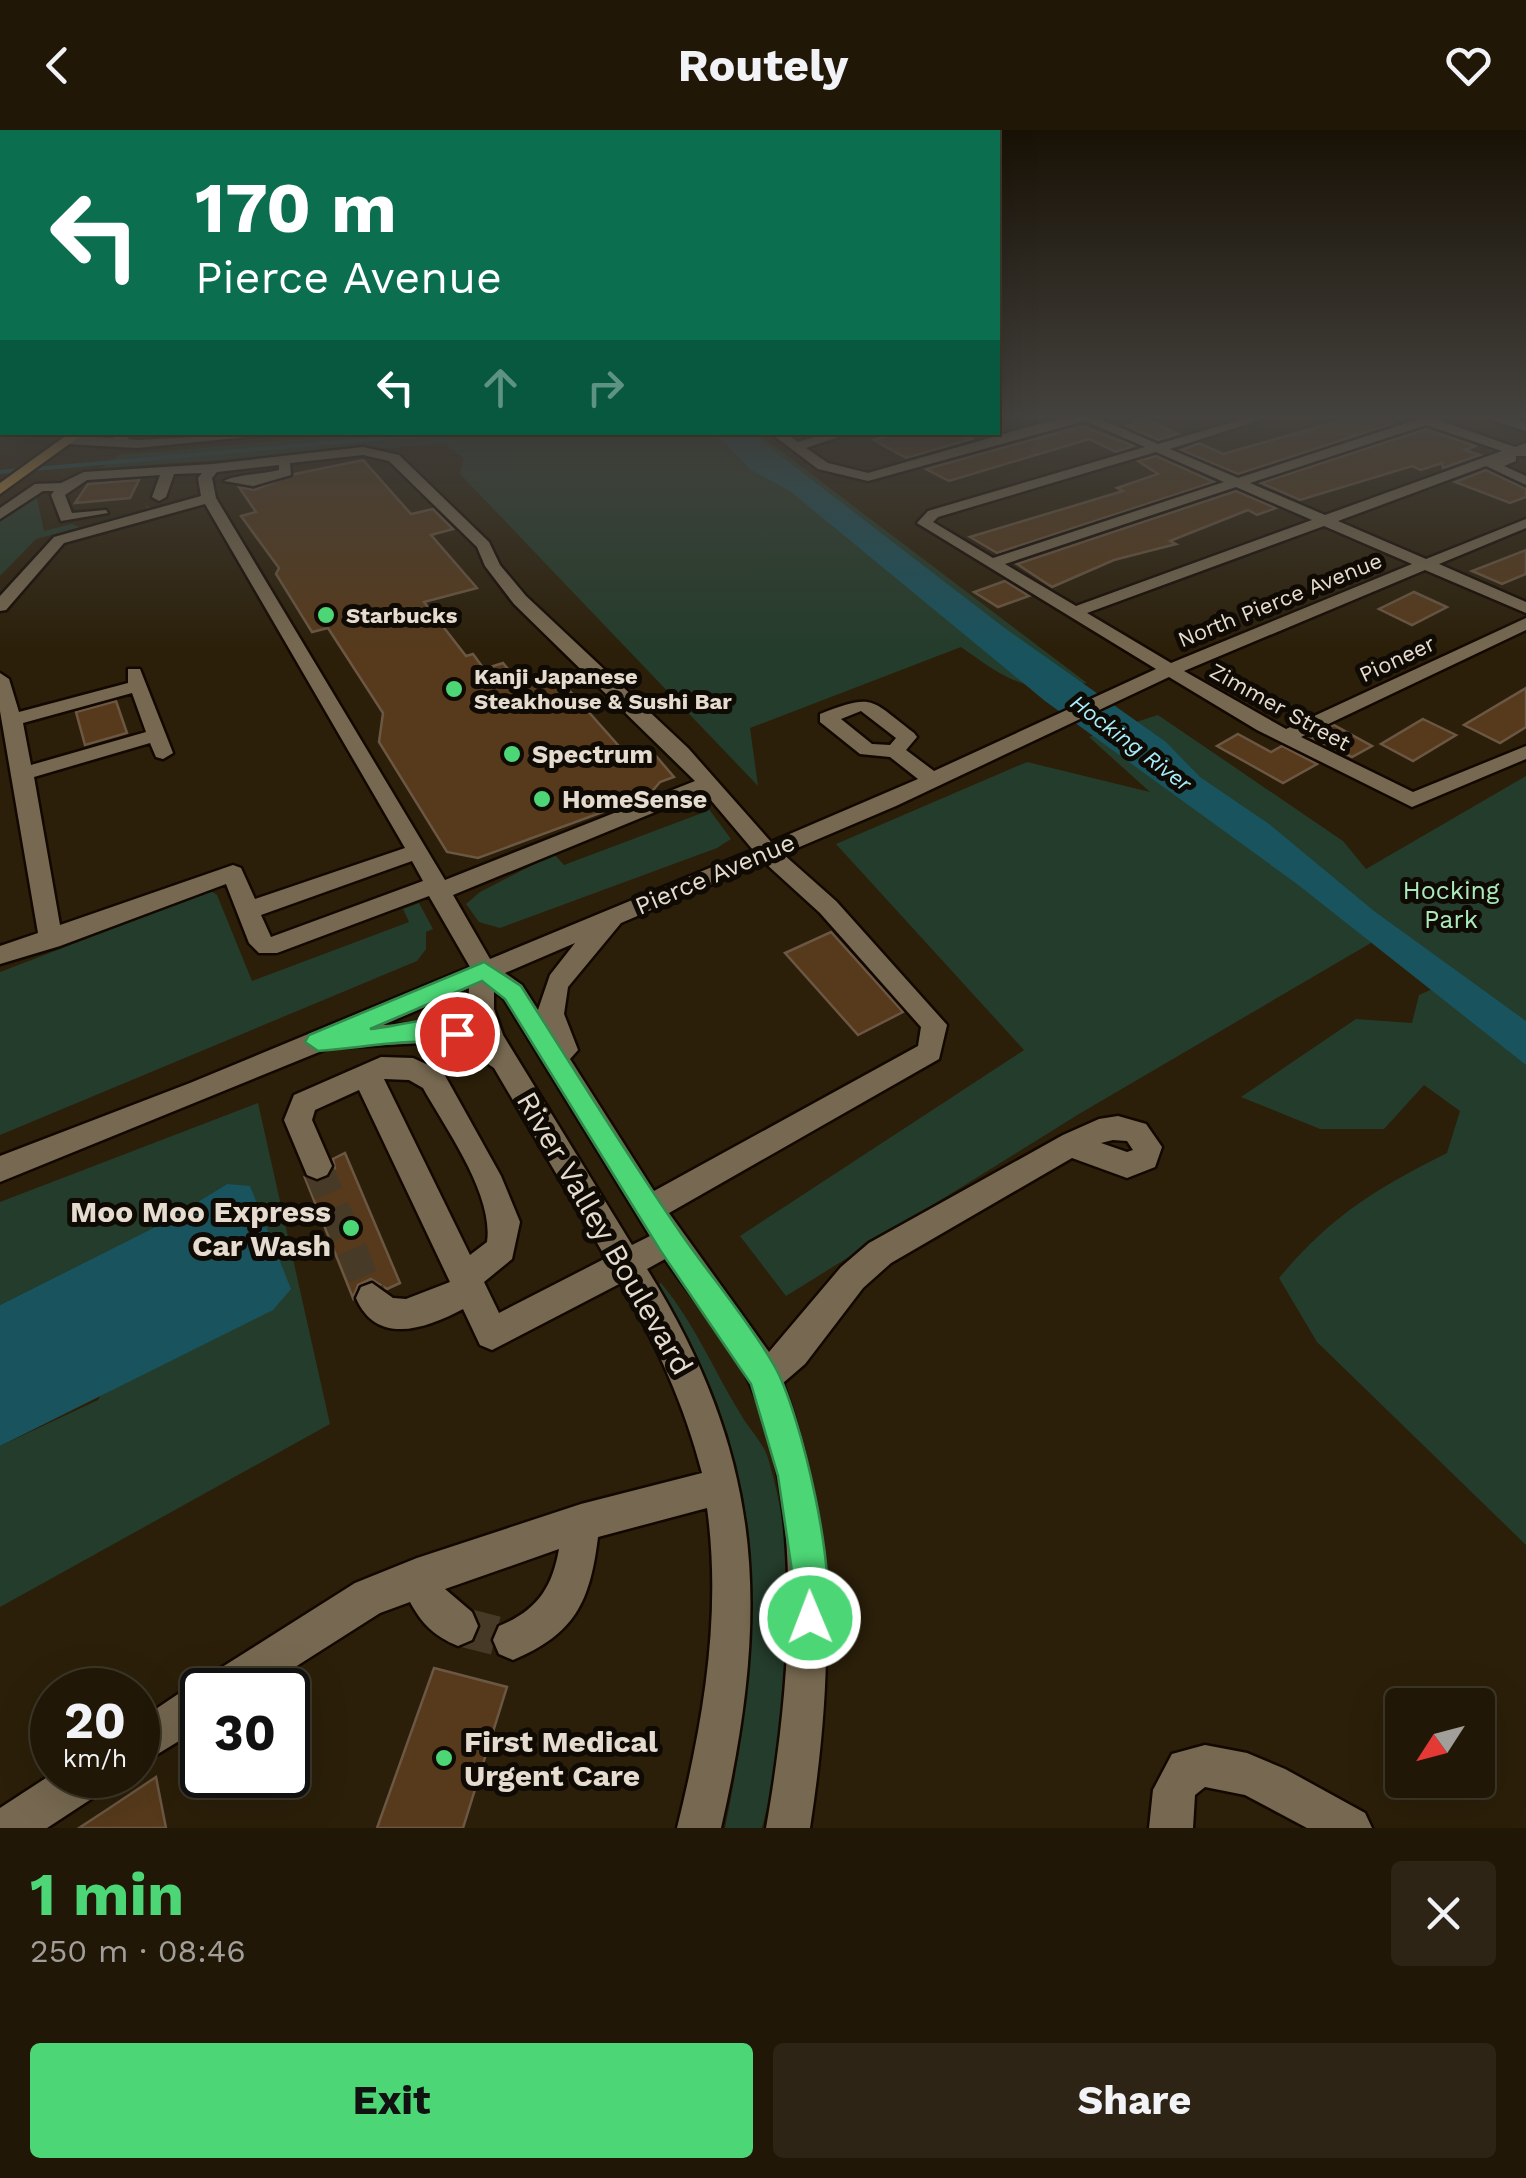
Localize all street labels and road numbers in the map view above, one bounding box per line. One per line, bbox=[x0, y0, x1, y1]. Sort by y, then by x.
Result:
street label: North Pierce Avenue bbox=[1174, 548, 1386, 652]
street label: Pioneer bbox=[1355, 631, 1439, 687]
street label: Zimmer Street bbox=[1205, 658, 1355, 756]
street label: Pierce Avenue bbox=[631, 827, 799, 921]
street label: River Valley Boulevard bbox=[510, 1085, 700, 1381]

